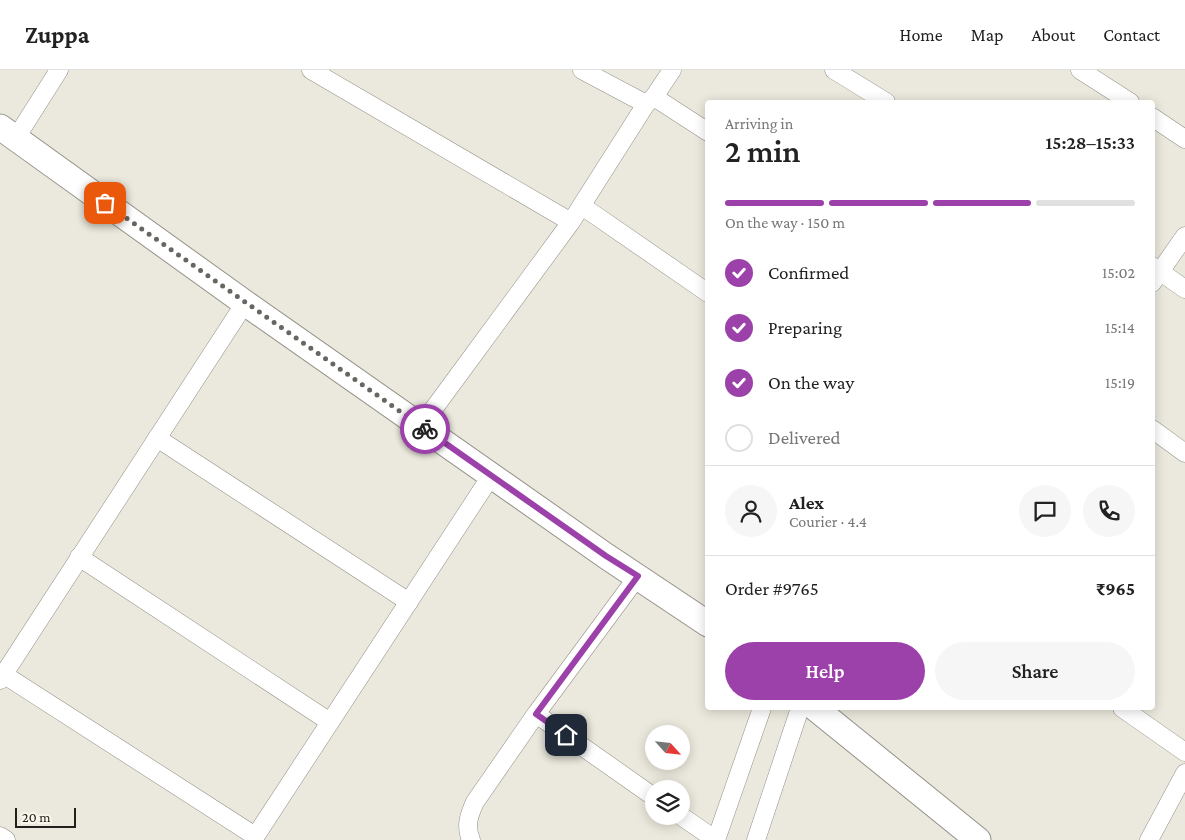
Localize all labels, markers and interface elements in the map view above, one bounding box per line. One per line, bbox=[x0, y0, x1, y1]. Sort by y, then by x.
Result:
text: Zuppa bbox=[25, 21, 89, 48]
text: Home bbox=[900, 25, 943, 45]
text: Map bbox=[971, 25, 1003, 45]
text: About bbox=[1031, 25, 1075, 45]
text: Contact bbox=[1103, 25, 1160, 45]
text: Arriving in bbox=[725, 115, 793, 132]
text: 15:28–15:33 bbox=[1046, 132, 1135, 153]
text: 2 min bbox=[725, 133, 800, 169]
pin bbox=[84, 182, 126, 224]
icon: bag bbox=[91, 189, 119, 217]
text: On the way · 150 m bbox=[725, 214, 845, 231]
icon: check bbox=[725, 259, 753, 287]
text: Confirmed bbox=[768, 262, 849, 283]
text: 15:02 bbox=[1102, 264, 1135, 281]
icon: check bbox=[725, 314, 753, 342]
text: Preparing bbox=[768, 317, 842, 338]
text: 15:14 bbox=[1105, 319, 1135, 336]
icon: check bbox=[725, 369, 753, 397]
text: On the way bbox=[768, 372, 854, 393]
text: 15:19 bbox=[1105, 374, 1135, 391]
courier bbox=[400, 404, 450, 454]
icon: bike bbox=[411, 415, 439, 443]
text: Delivered bbox=[768, 427, 841, 448]
button: person bbox=[725, 485, 777, 537]
button: chat bbox=[1019, 485, 1071, 537]
button: phone bbox=[1083, 485, 1135, 537]
text: Alex bbox=[789, 492, 824, 513]
text: Courier · 4.4 bbox=[789, 513, 867, 530]
text: Order #9765 bbox=[725, 578, 819, 599]
text: ₹965 bbox=[1096, 578, 1135, 599]
button: Help bbox=[725, 642, 925, 700]
button: Share bbox=[935, 642, 1135, 700]
pin bbox=[545, 714, 587, 756]
icon: home bbox=[552, 721, 580, 749]
north arrow bbox=[645, 725, 690, 770]
map controls bbox=[645, 725, 690, 825]
button: layers bbox=[645, 780, 690, 825]
scale bar bbox=[15, 805, 76, 828]
text: 20 m bbox=[22, 809, 50, 825]

